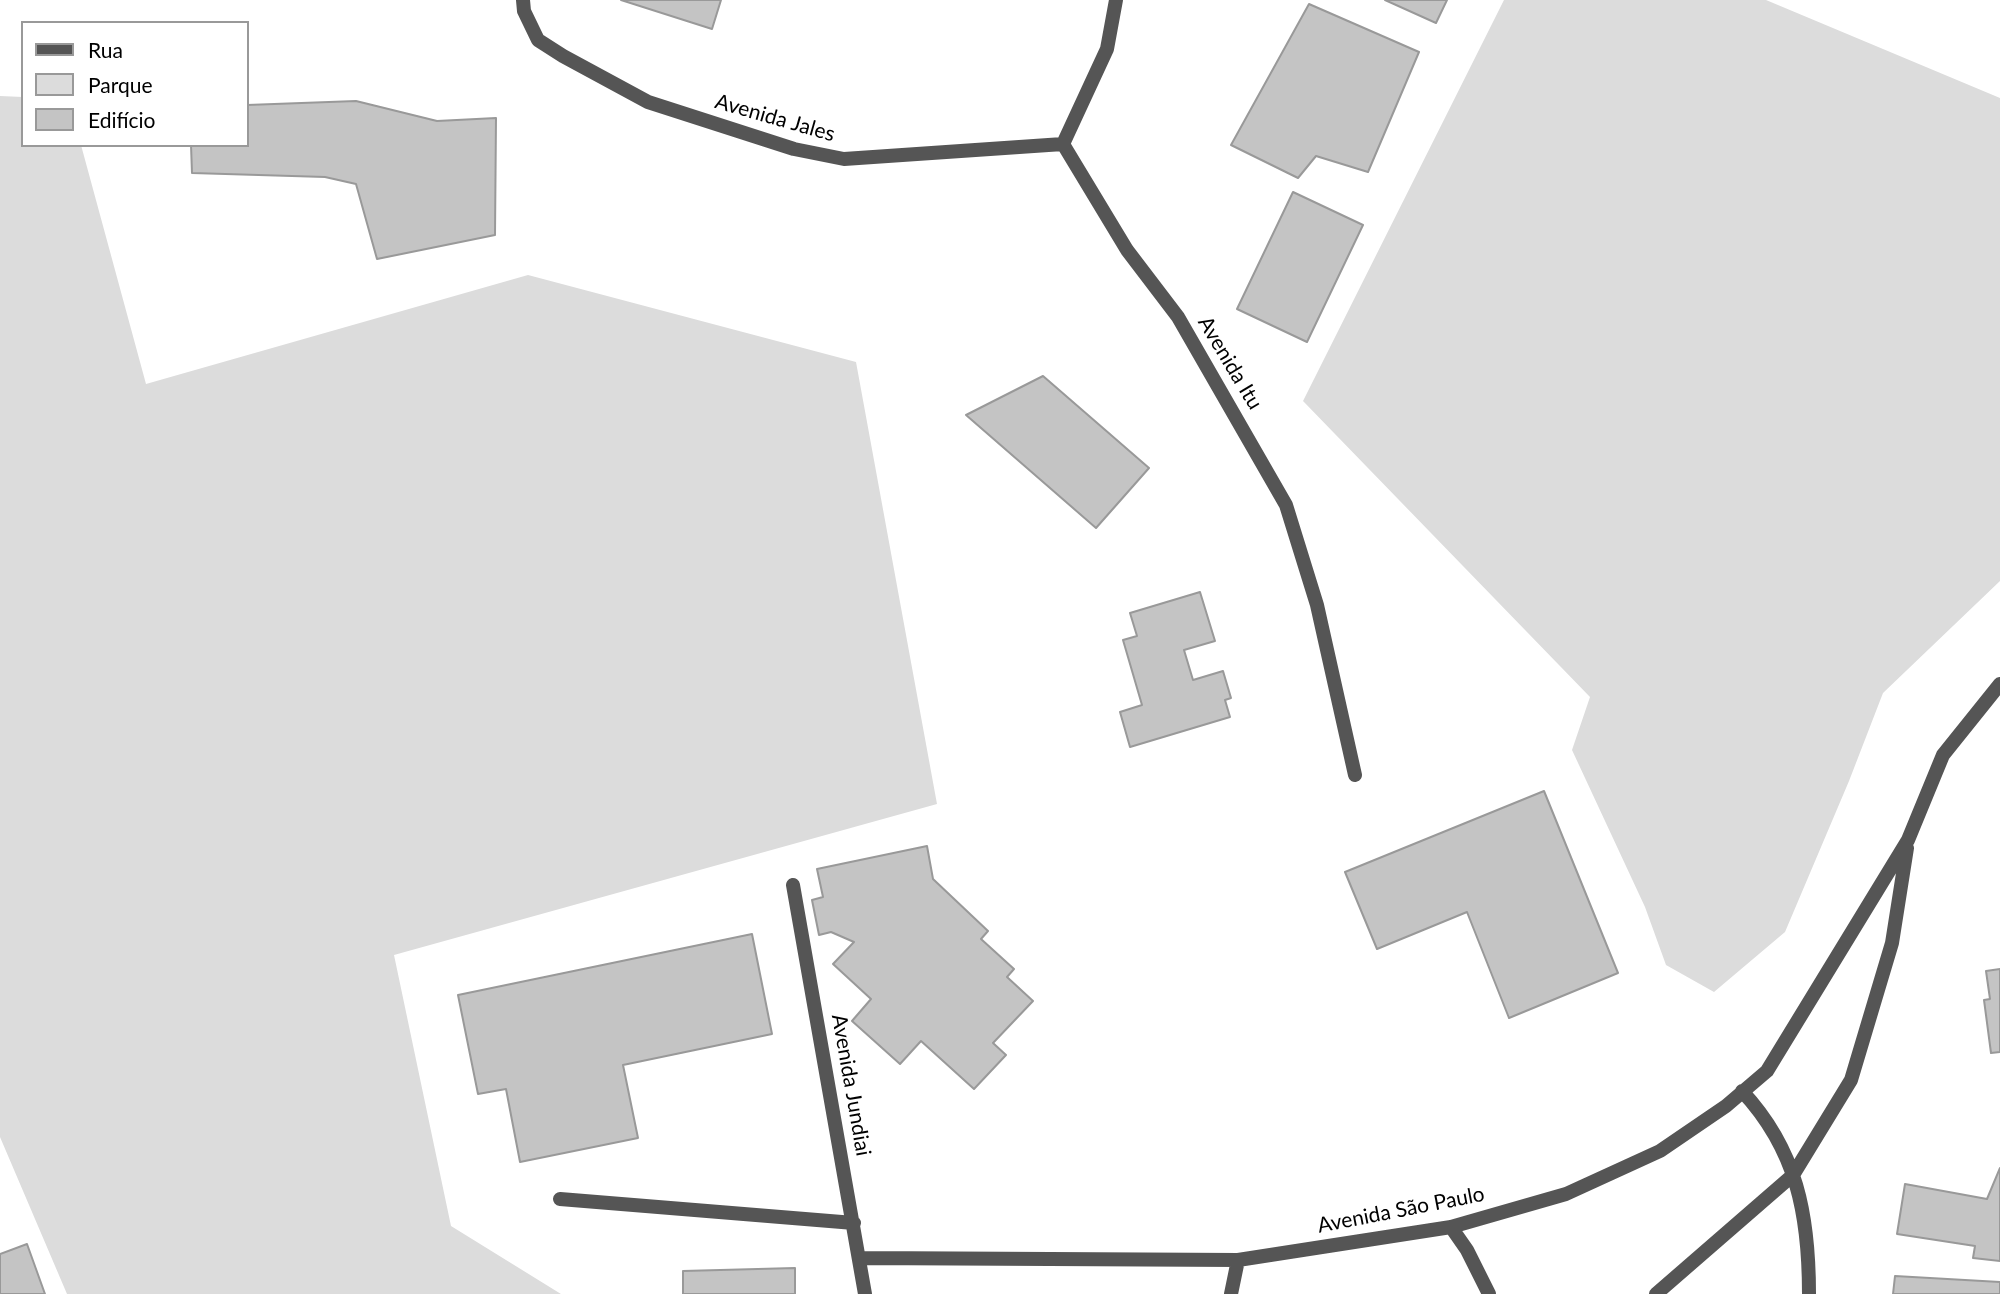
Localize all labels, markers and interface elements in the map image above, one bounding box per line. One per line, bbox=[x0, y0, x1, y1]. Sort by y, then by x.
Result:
legend bbox=[21, 21, 248, 147]
text: Rua bbox=[88, 37, 123, 62]
text: Parque bbox=[88, 72, 153, 97]
street label: Avenida Jales bbox=[712, 89, 838, 147]
text: Edifício bbox=[88, 107, 155, 132]
street label: Avenida Itu bbox=[1192, 312, 1268, 414]
street label: Avenida Jundiai bbox=[826, 1012, 876, 1158]
street label: Avenida São Paulo bbox=[1315, 1181, 1487, 1239]

